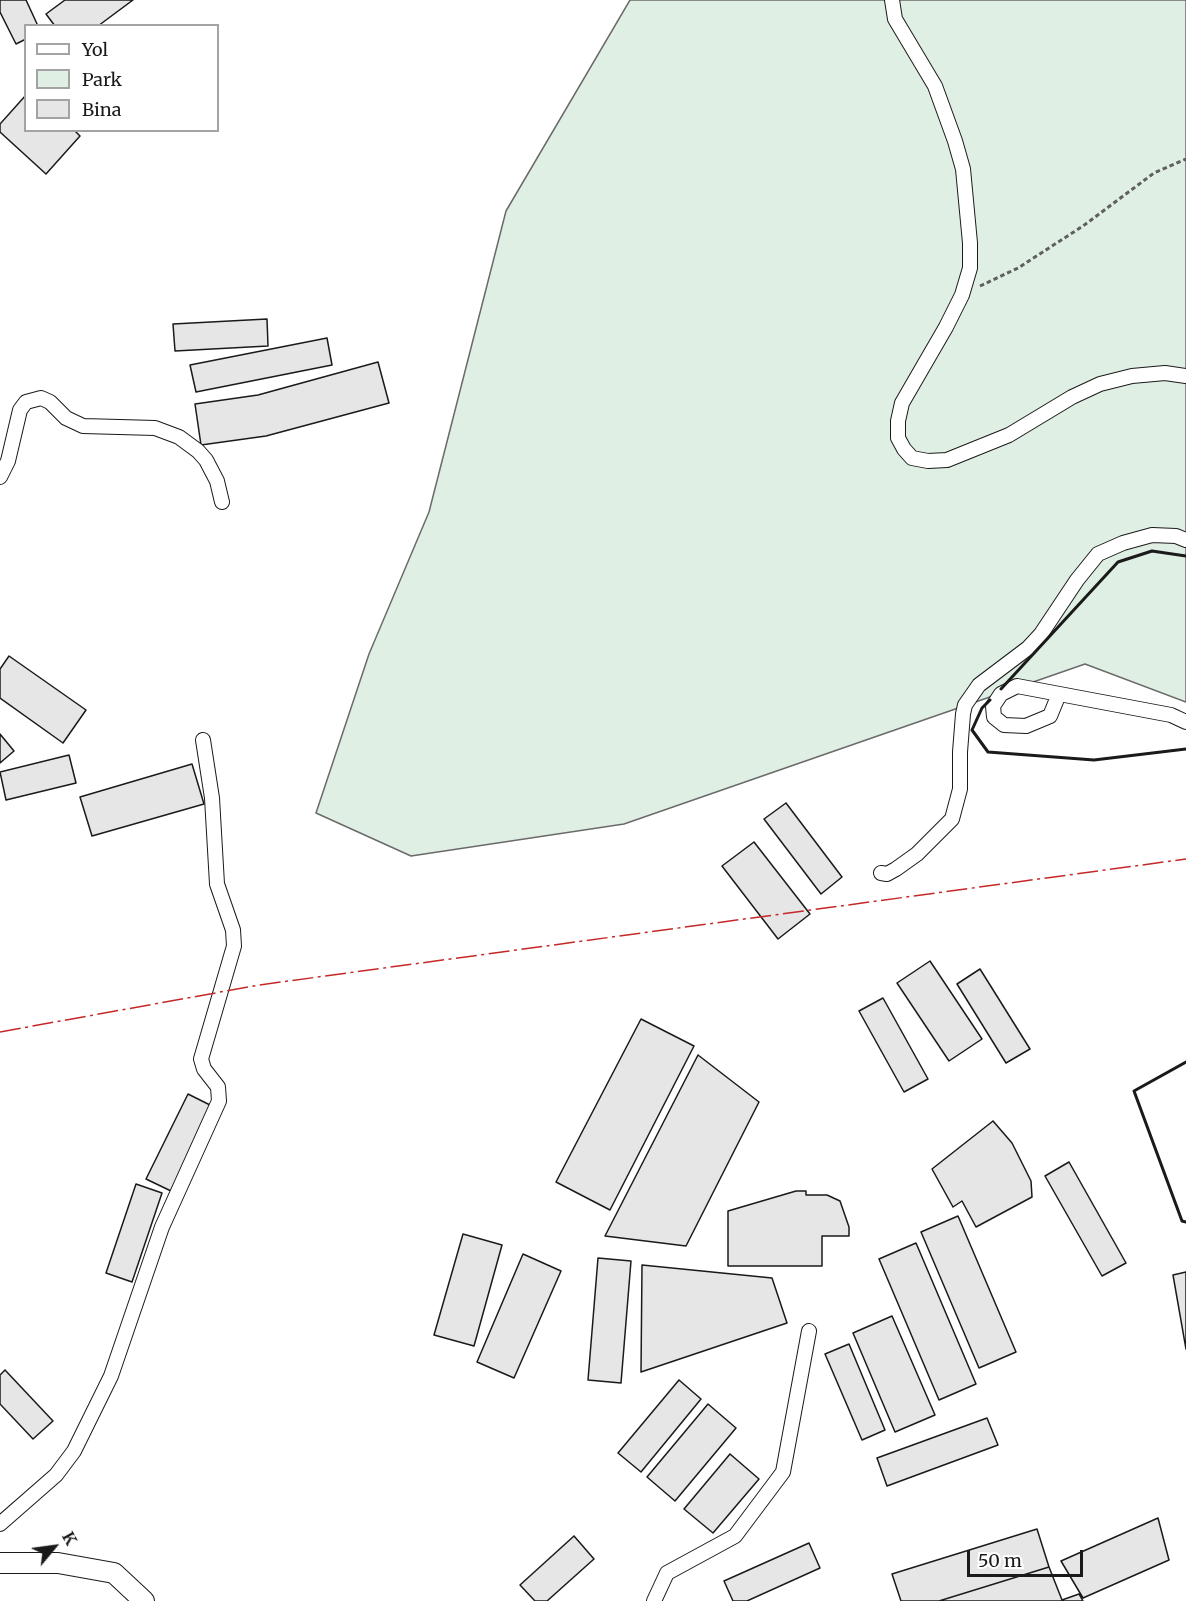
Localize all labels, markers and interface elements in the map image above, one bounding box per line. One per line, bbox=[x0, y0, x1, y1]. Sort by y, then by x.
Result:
legend bbox=[24, 24, 219, 132]
text: Yol bbox=[82, 38, 108, 61]
text: Park bbox=[82, 68, 122, 91]
text: Bina bbox=[82, 98, 121, 121]
north arrow bbox=[24, 1517, 84, 1577]
text: K bbox=[58, 1528, 81, 1548]
scale bar bbox=[970, 1538, 1086, 1576]
text: 50 m bbox=[978, 1549, 1022, 1572]

